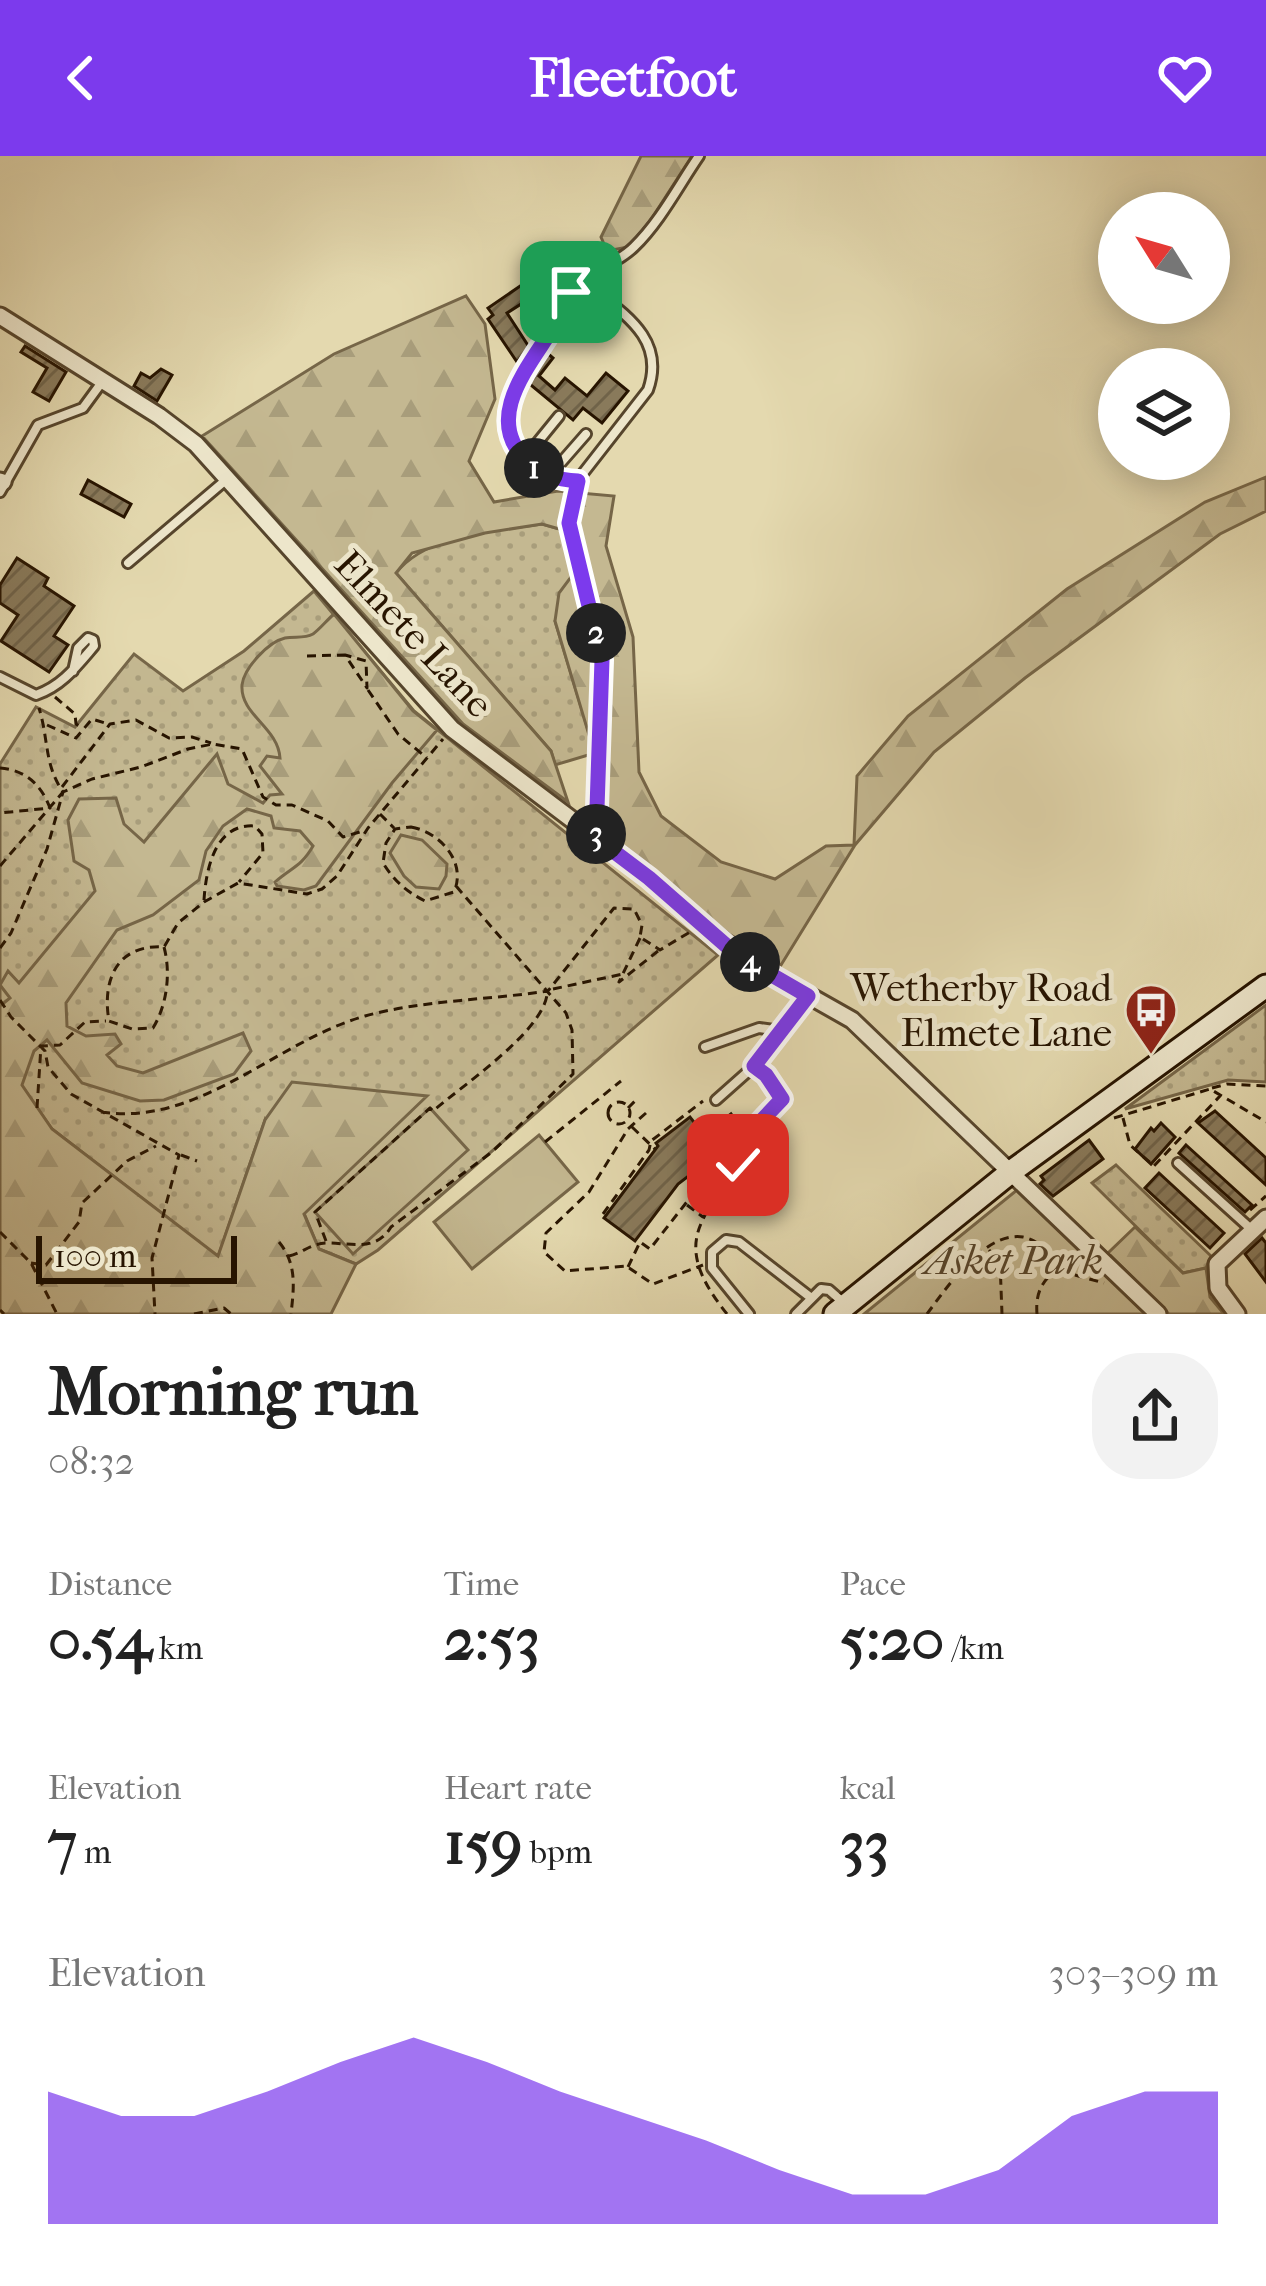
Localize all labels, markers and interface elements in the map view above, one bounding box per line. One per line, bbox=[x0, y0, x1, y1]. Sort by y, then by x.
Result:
icon: back bbox=[48, 45, 114, 111]
icon: heart bbox=[1152, 45, 1218, 111]
text: Fleetfoot bbox=[529, 47, 737, 110]
north arrow bbox=[1098, 192, 1230, 324]
map controls bbox=[1098, 192, 1230, 480]
pin bbox=[520, 241, 622, 343]
icon: arrive bbox=[538, 259, 604, 325]
button: layers bbox=[1098, 348, 1230, 480]
pin: 1 bbox=[504, 438, 564, 498]
text: 1 bbox=[528, 448, 540, 487]
street label: Elmete Lane bbox=[325, 541, 503, 727]
pin: 2 bbox=[566, 603, 626, 663]
text: 2 bbox=[588, 613, 604, 652]
pin: 3 bbox=[566, 804, 626, 864]
text: 3 bbox=[589, 814, 603, 853]
pin: 4 bbox=[720, 932, 780, 992]
text: 4 bbox=[740, 942, 760, 981]
place label: Wetherby Road Elmete Lane bbox=[849, 965, 1113, 1056]
bus stop icon: Wetherby Road Elmete Lane bbox=[1123, 982, 1179, 1056]
pin bbox=[687, 1114, 789, 1216]
icon: check bbox=[705, 1132, 771, 1198]
scale bar bbox=[36, 1230, 237, 1283]
text: 100 m bbox=[54, 1237, 137, 1276]
park label: Asket Park bbox=[920, 1238, 1103, 1284]
button: share bbox=[1092, 1353, 1218, 1479]
text: Morning run bbox=[48, 1354, 418, 1431]
text: 08:32 bbox=[48, 1438, 135, 1484]
text: Distance bbox=[48, 1565, 172, 1604]
text: Time bbox=[444, 1565, 519, 1604]
text: Pace bbox=[840, 1565, 906, 1604]
text: 0.54 bbox=[48, 1604, 152, 1675]
text: 2:53 bbox=[444, 1604, 540, 1675]
text: 5:20 bbox=[840, 1604, 944, 1675]
text: km bbox=[152, 1629, 203, 1668]
text: /km bbox=[944, 1629, 1004, 1668]
text: Elevation bbox=[48, 1769, 181, 1808]
text: Heart rate bbox=[444, 1769, 592, 1808]
text: kcal bbox=[840, 1769, 896, 1808]
text: 7 bbox=[48, 1808, 77, 1879]
text: 159 bbox=[444, 1808, 523, 1879]
text: 33 bbox=[840, 1808, 889, 1879]
text: m bbox=[77, 1833, 111, 1872]
text: bpm bbox=[523, 1833, 592, 1872]
text: Elevation bbox=[48, 1950, 206, 1996]
text: 303–309 m bbox=[1049, 1950, 1218, 1996]

